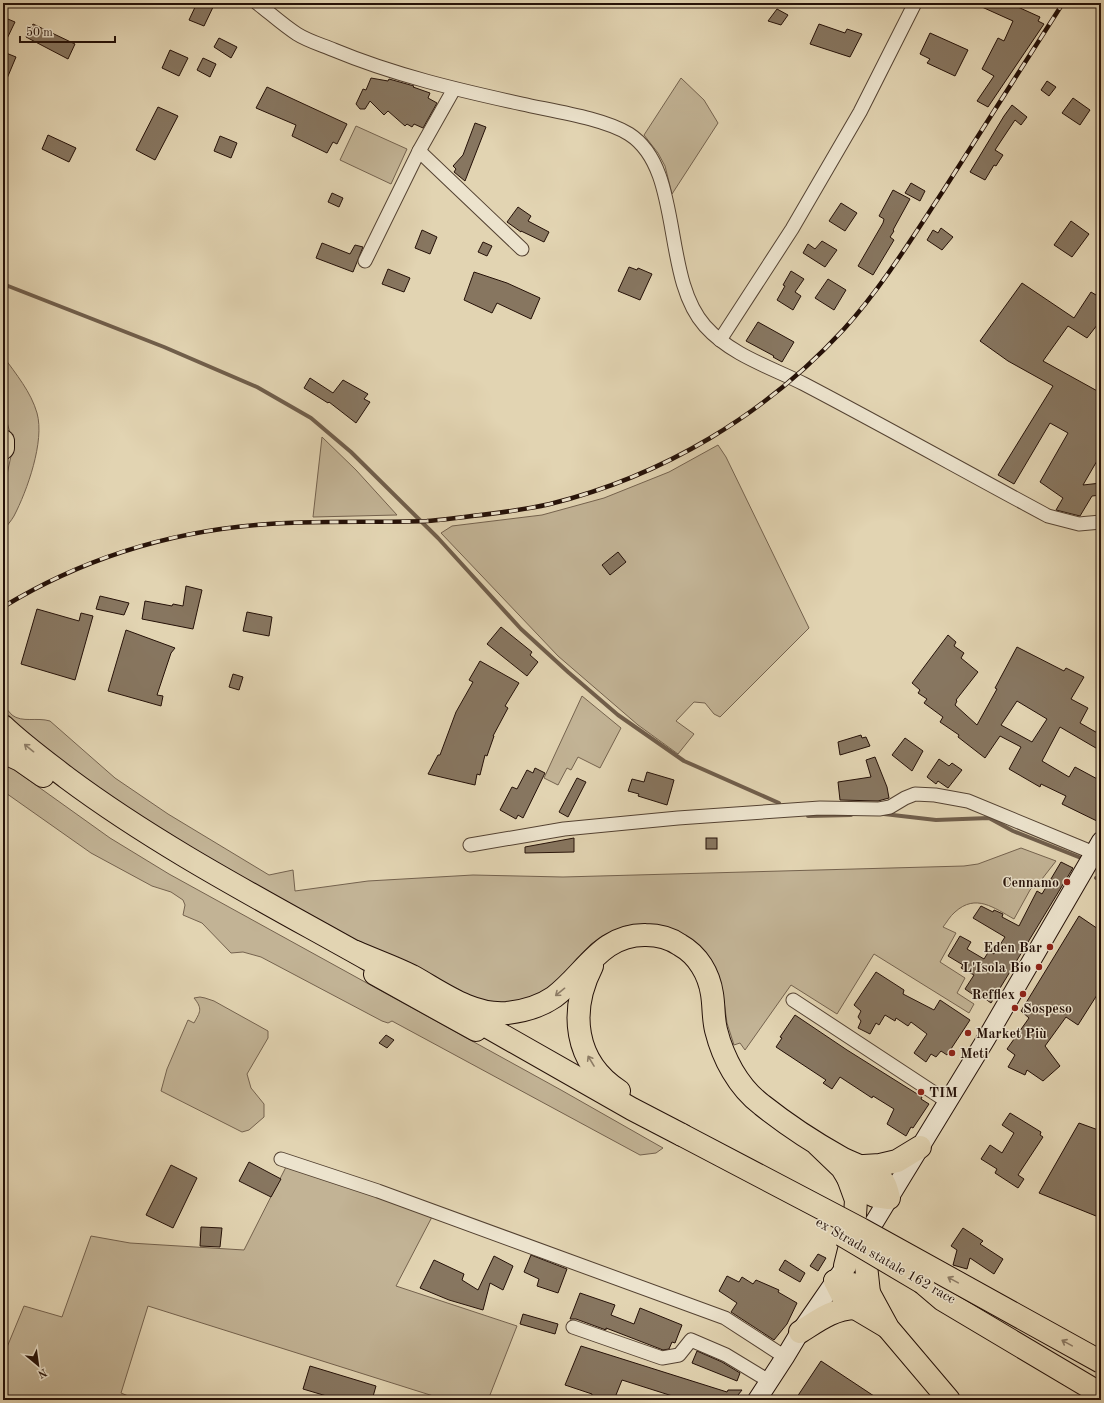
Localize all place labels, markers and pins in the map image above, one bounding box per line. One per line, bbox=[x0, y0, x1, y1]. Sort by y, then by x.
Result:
place label: Cennamo bbox=[1002, 876, 1059, 890]
marker: Cennamo bbox=[1062, 877, 1072, 887]
place label: Eden Bar bbox=[983, 941, 1042, 955]
marker: Eden Bar bbox=[1045, 942, 1055, 952]
place label: L'Isola Bio bbox=[963, 961, 1031, 975]
marker: L'Isola Bio bbox=[1034, 962, 1044, 972]
place label: Refflex bbox=[971, 988, 1015, 1002]
marker: Refflex bbox=[1018, 989, 1028, 999]
place label: Sospeso bbox=[1023, 1002, 1072, 1016]
marker: Sospeso bbox=[1010, 1003, 1020, 1013]
place label: Market Più bbox=[976, 1027, 1047, 1041]
marker: Market Più bbox=[963, 1028, 973, 1038]
place label: Meti bbox=[960, 1047, 988, 1061]
marker: Meti bbox=[947, 1048, 957, 1058]
place label: TIM bbox=[929, 1086, 958, 1100]
marker: TIM bbox=[916, 1087, 926, 1097]

